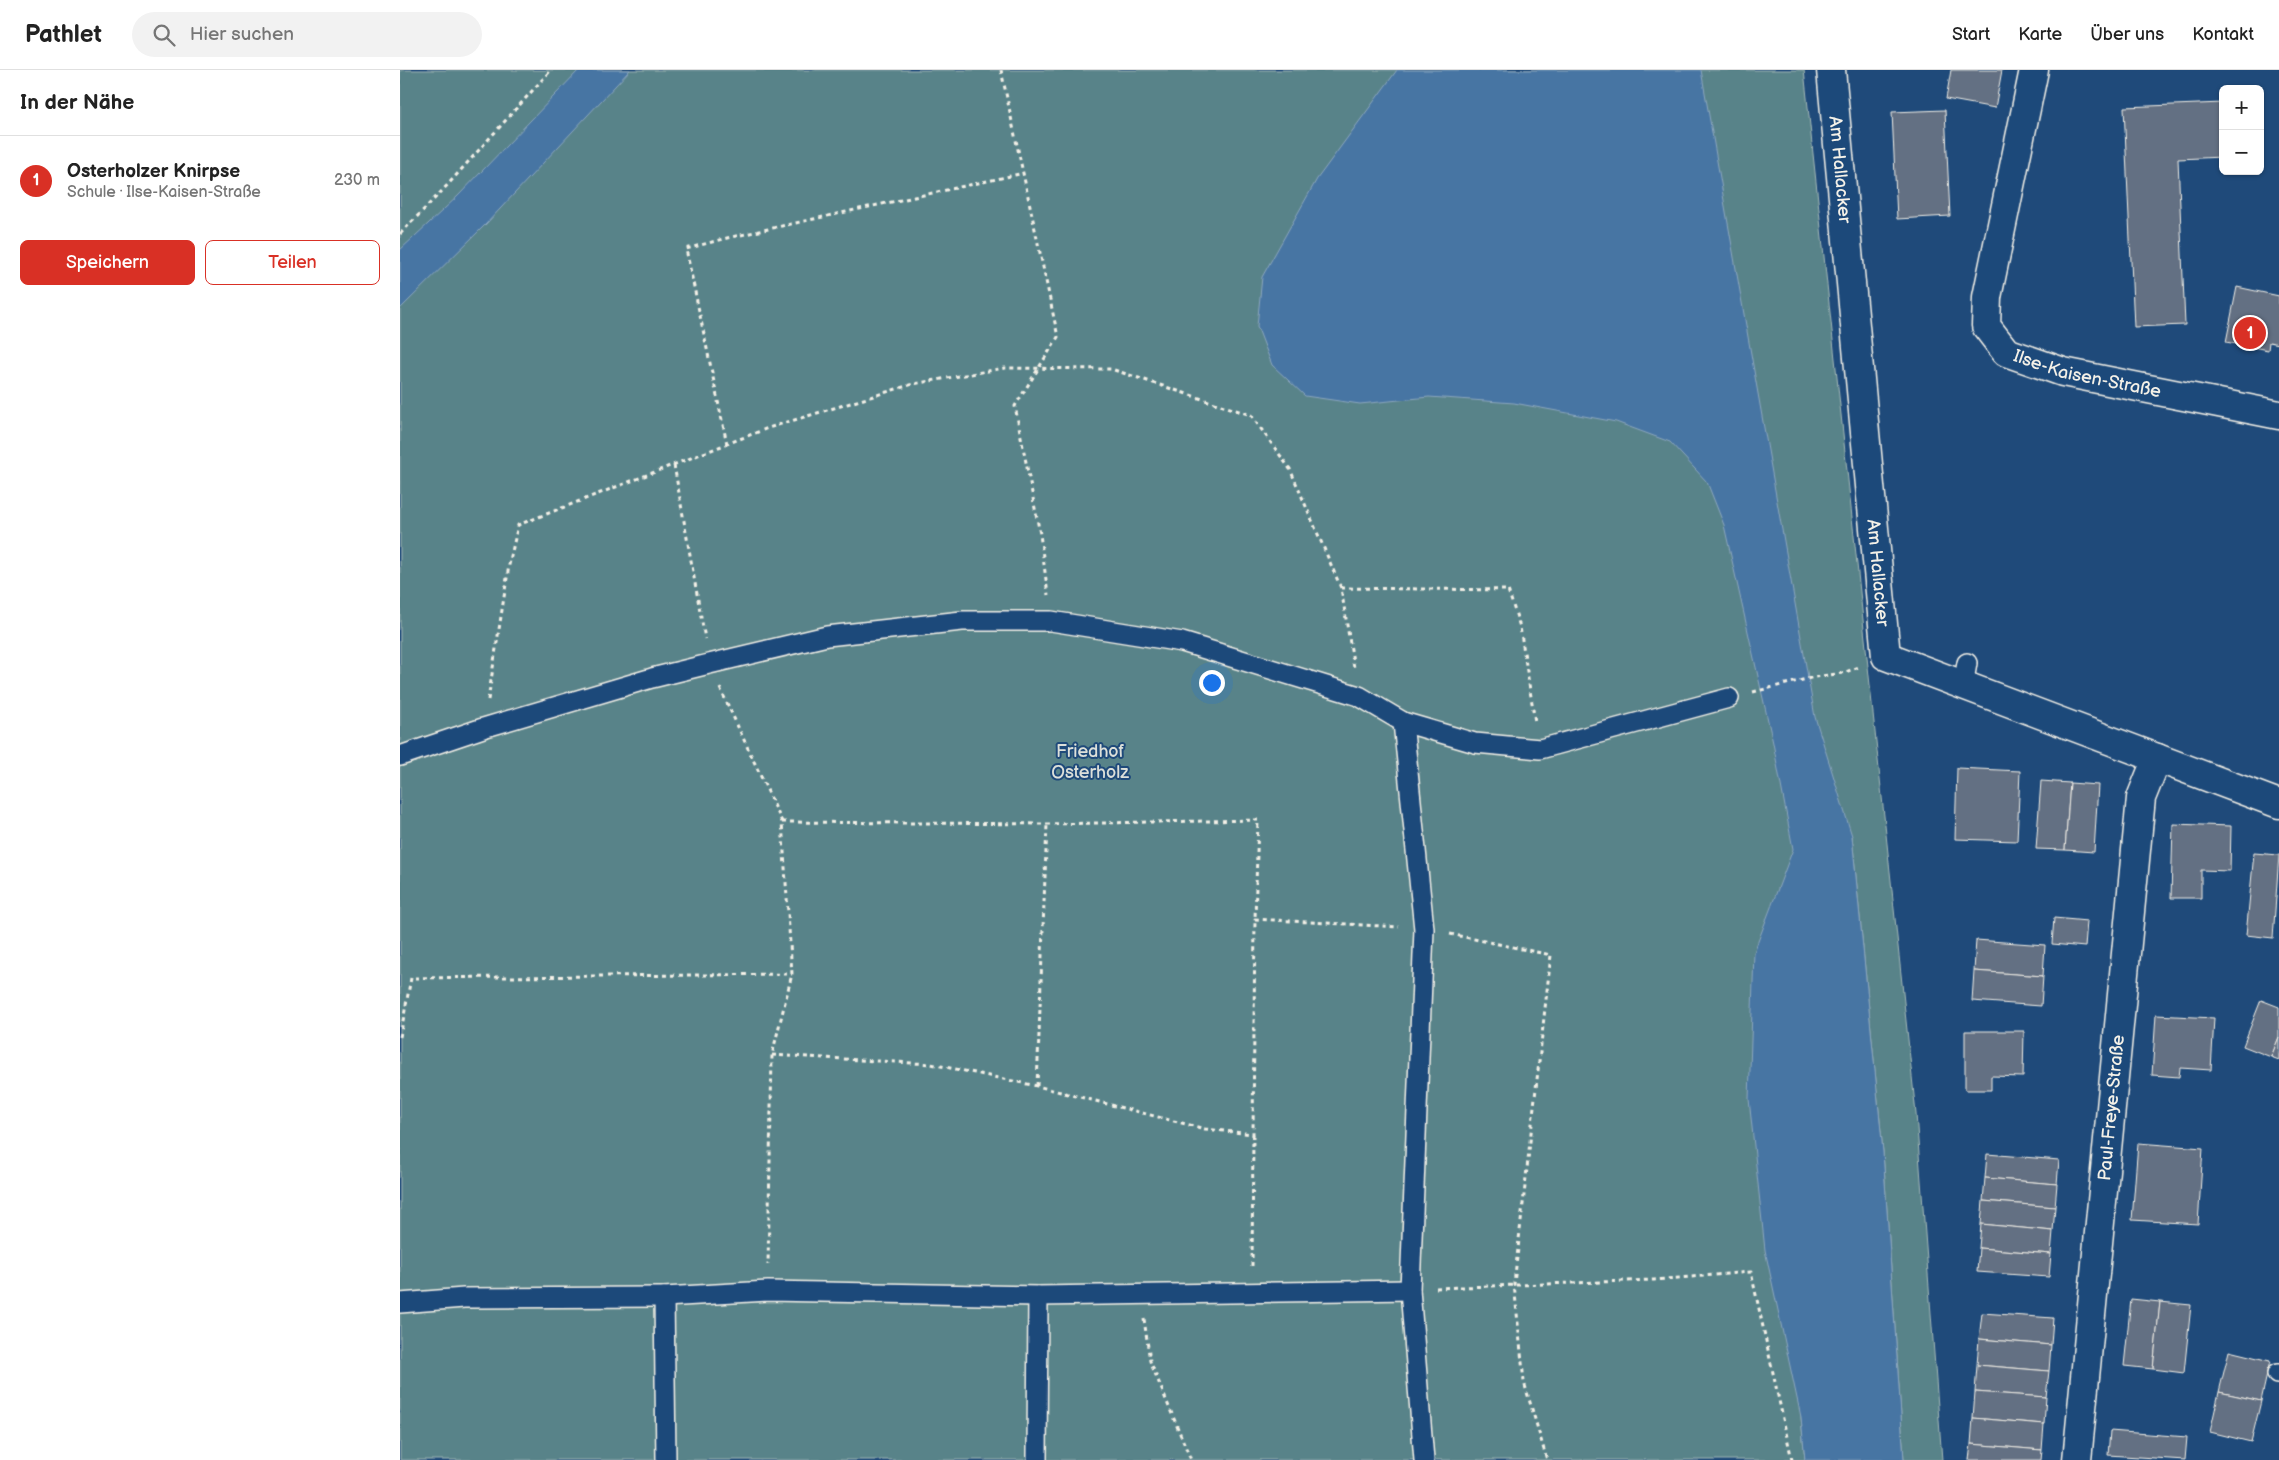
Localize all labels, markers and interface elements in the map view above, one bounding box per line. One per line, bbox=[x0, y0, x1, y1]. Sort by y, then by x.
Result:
search box bbox=[132, 12, 482, 57]
text: Pathlet bbox=[25, 20, 102, 49]
icon: search bbox=[150, 21, 178, 49]
text: Hier suchen bbox=[190, 23, 294, 46]
text: Start bbox=[1952, 24, 1990, 45]
text: Karte bbox=[2018, 24, 2062, 45]
text: Über uns bbox=[2090, 24, 2164, 45]
text: Kontakt bbox=[2192, 24, 2254, 45]
map controls bbox=[2219, 85, 2264, 175]
button: + bbox=[2219, 85, 2264, 130]
text: In der Nähe bbox=[20, 90, 134, 115]
street label: Am Hallacker bbox=[1825, 115, 1856, 225]
button: − bbox=[2219, 130, 2264, 175]
text: Osterholzer Knirpse bbox=[67, 160, 240, 183]
text: 1 bbox=[33, 171, 39, 190]
text: 230 m bbox=[334, 171, 380, 190]
text: Schule · Ilse-Kaisen-Straße bbox=[67, 183, 261, 202]
button: Speichern bbox=[20, 240, 195, 285]
button: Teilen bbox=[205, 240, 380, 285]
pin: 1 bbox=[2234, 314, 2266, 352]
street label: Ilse-Kaisen-Straße bbox=[2011, 345, 2163, 402]
street label: Am Hallacker bbox=[1863, 518, 1894, 628]
your location bbox=[1199, 670, 1225, 696]
park label: Friedhof Osterholz bbox=[1051, 741, 1129, 783]
street label: Paul-Freye-Straße bbox=[2094, 1033, 2129, 1182]

